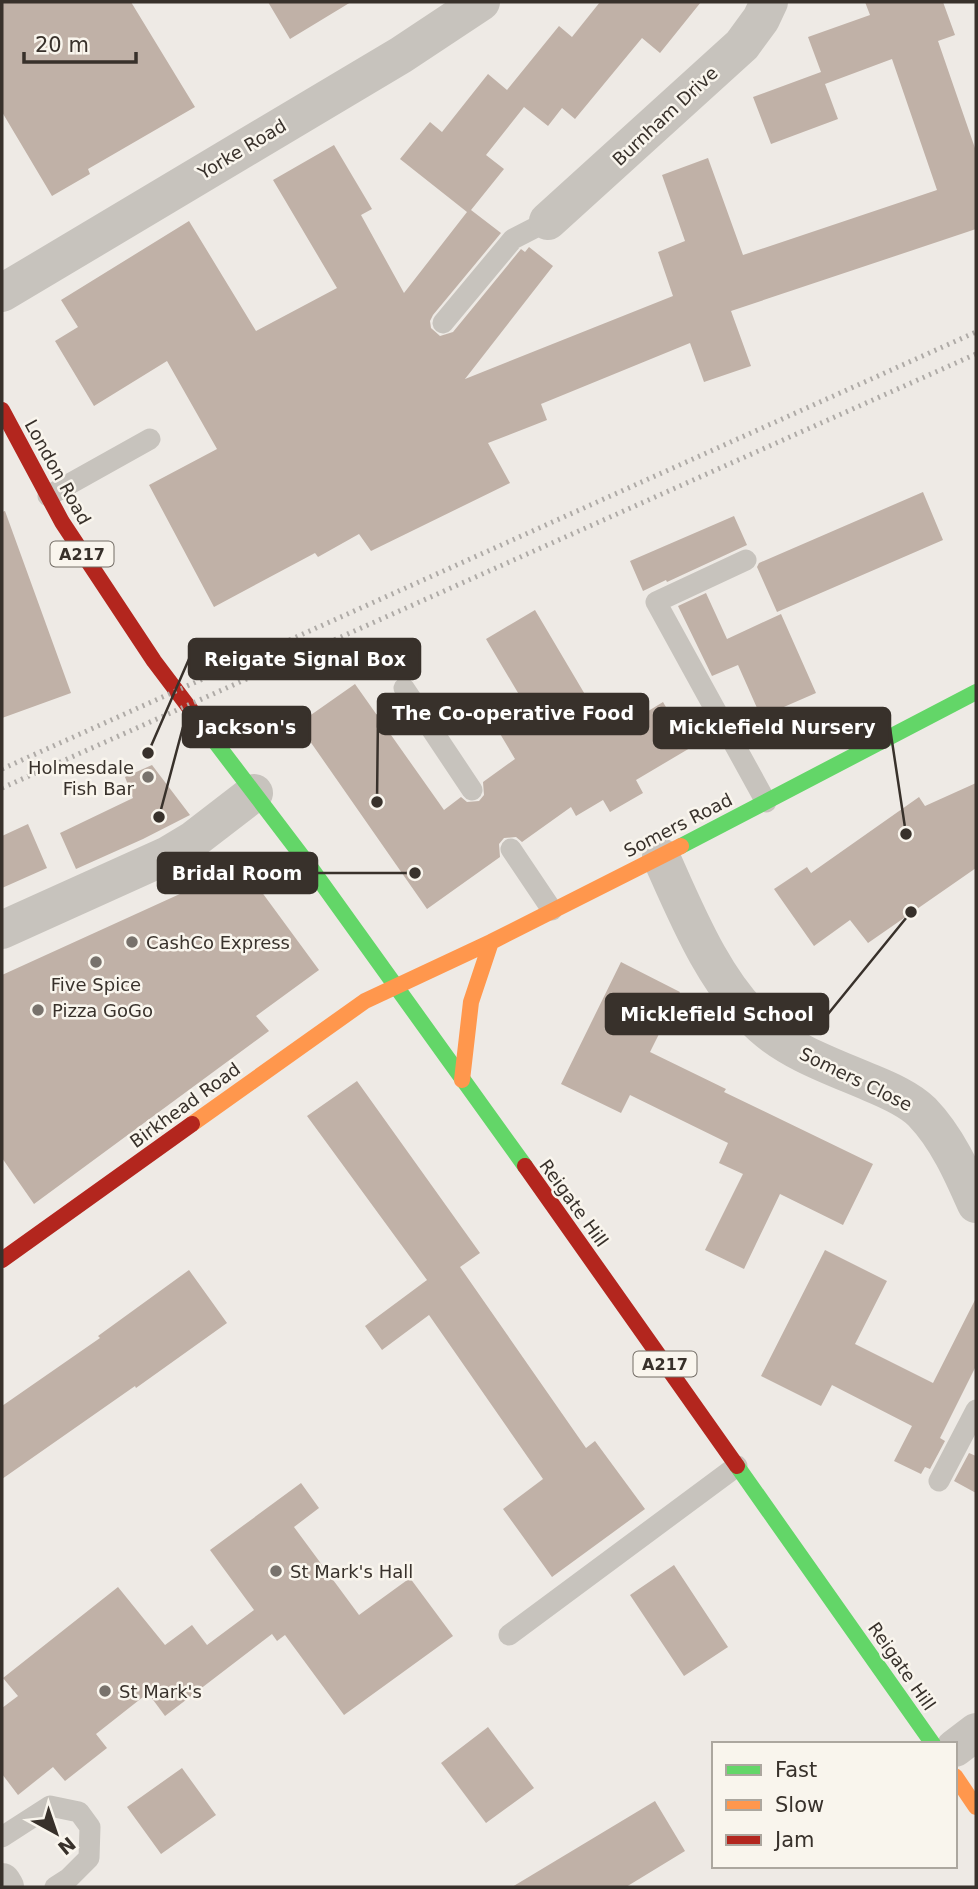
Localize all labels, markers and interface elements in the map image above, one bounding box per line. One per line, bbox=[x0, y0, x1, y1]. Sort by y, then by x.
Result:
scale bar bbox=[24, 21, 136, 65]
text: 20 m bbox=[35, 33, 89, 57]
street label: Burnham Drive bbox=[608, 62, 722, 170]
street label: Yorke Road bbox=[193, 115, 290, 184]
street label: London Road bbox=[20, 416, 96, 528]
road number: A217 bbox=[50, 541, 114, 566]
callout: Reigate Signal Box bbox=[189, 639, 420, 679]
text: Reigate Signal Box bbox=[204, 648, 406, 670]
callout: The Co-operative Food bbox=[378, 694, 648, 734]
text: The Co-operative Food bbox=[392, 702, 634, 724]
callout: Jackson's bbox=[183, 707, 310, 747]
callout: Micklefield Nursery bbox=[654, 708, 890, 748]
text: Jackson's bbox=[196, 716, 296, 738]
text: Micklefield Nursery bbox=[668, 716, 876, 738]
place label: Holmesdale Fish Bar bbox=[28, 757, 135, 799]
marker: Holmesdale Fish Bar bbox=[140, 769, 156, 785]
street label: Somers Road bbox=[620, 789, 736, 861]
callout: Bridal Room bbox=[158, 853, 317, 893]
text: Bridal Room bbox=[172, 862, 302, 884]
place label: CashCo Express bbox=[146, 932, 290, 953]
marker: CashCo Express bbox=[124, 934, 140, 950]
marker: Five Spice bbox=[88, 954, 104, 970]
place label: Five Spice bbox=[51, 974, 141, 995]
callout: Micklefield School bbox=[606, 994, 828, 1034]
place label: Pizza GoGo bbox=[52, 1000, 153, 1021]
marker: Pizza GoGo bbox=[30, 1002, 46, 1018]
text: Micklefield School bbox=[620, 1003, 814, 1025]
street label: Somers Close bbox=[796, 1043, 916, 1115]
street label: Birkhead Road bbox=[126, 1058, 244, 1152]
street label: Reigate Hill bbox=[535, 1155, 613, 1251]
road number: A217 bbox=[634, 1352, 696, 1376]
place label: St Mark's Hall bbox=[290, 1561, 413, 1582]
marker: St Mark's Hall bbox=[268, 1563, 284, 1579]
street label: Reigate Hill bbox=[864, 1618, 940, 1714]
place label: St Mark's bbox=[119, 1681, 202, 1702]
marker: St Mark's bbox=[97, 1683, 113, 1699]
legend bbox=[712, 1742, 957, 1868]
text: Fast bbox=[775, 1758, 817, 1782]
text: Slow bbox=[775, 1793, 824, 1817]
north arrow bbox=[21, 1798, 91, 1868]
text: Jam bbox=[773, 1828, 815, 1852]
text: N bbox=[54, 1832, 80, 1860]

